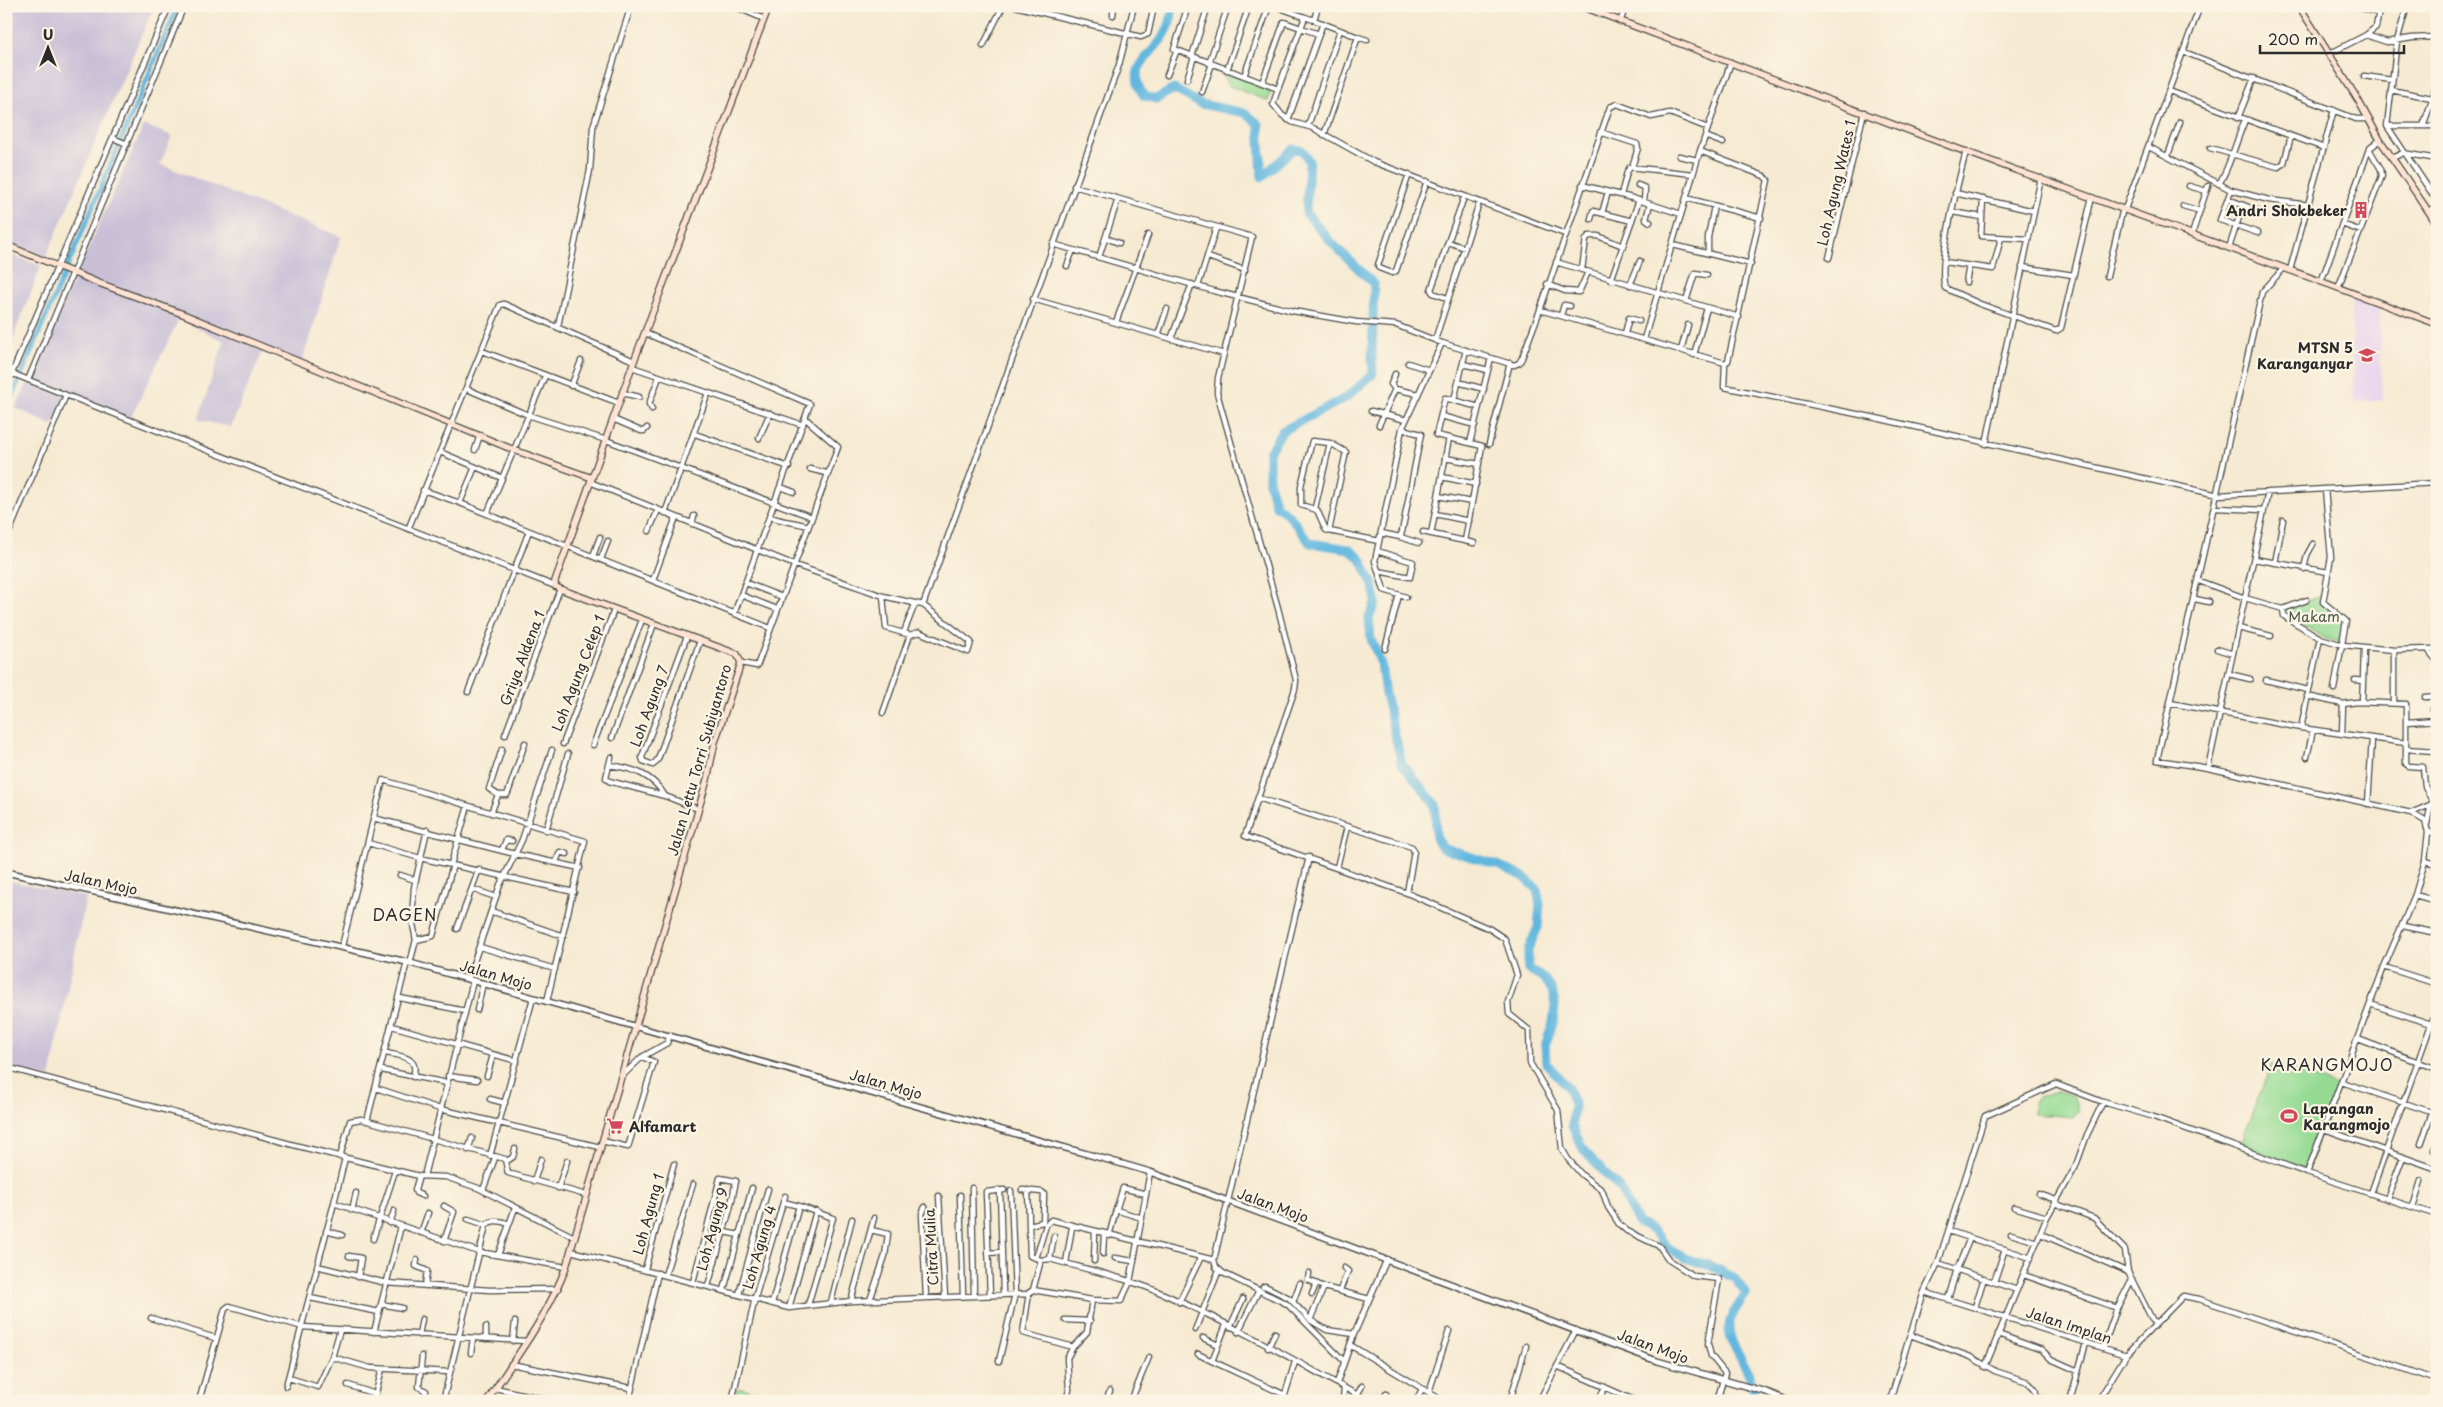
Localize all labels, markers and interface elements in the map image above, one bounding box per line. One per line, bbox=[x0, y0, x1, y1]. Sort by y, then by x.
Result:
north arrow bbox=[22, 22, 72, 72]
scale bar bbox=[2260, 22, 2404, 54]
text: U bbox=[43, 24, 53, 45]
text: 200 m bbox=[2268, 27, 2318, 50]
street label: Loh Agung Wates 1 bbox=[1811, 118, 1861, 248]
place label: Andri Shokbeker bbox=[2226, 200, 2348, 221]
building icon: Andri Shokbeker bbox=[2351, 200, 2371, 220]
place label: MTSN 5 Karanganyar bbox=[2257, 337, 2354, 374]
school or university icon: MTSN 5 Karanganyar bbox=[2357, 345, 2377, 365]
park label: Makam bbox=[2288, 606, 2340, 627]
street label: Griya Aldena 1 bbox=[494, 607, 550, 709]
street label: Loh Agung Celep 1 bbox=[546, 612, 610, 734]
street label: Loh Agung 7 bbox=[625, 662, 673, 750]
street label: Jalan Lettu Torri Subiyantoro bbox=[662, 662, 736, 858]
street label: Jalan Mojo bbox=[62, 864, 140, 900]
district label: DAGEN bbox=[372, 902, 438, 926]
street label: Jalan Mojo bbox=[457, 955, 535, 995]
district label: KARANGMOJO bbox=[2260, 1052, 2394, 1076]
street label: Jalan Mojo bbox=[847, 1064, 925, 1104]
place label: Lapangan Karangmojo bbox=[2303, 1098, 2390, 1135]
sports icon: Lapangan Karangmojo bbox=[2279, 1106, 2299, 1126]
supermarket icon: Alfamart bbox=[605, 1116, 625, 1136]
place label: Alfamart bbox=[629, 1116, 697, 1137]
street label: Loh Agung 1 bbox=[627, 1171, 669, 1257]
street label: Jalan Mojo bbox=[1234, 1182, 1312, 1228]
street label: Loh Agung 9 bbox=[691, 1185, 733, 1273]
street label: Loh Agung 4 bbox=[737, 1203, 781, 1291]
street label: Citra Mulia bbox=[918, 1208, 944, 1286]
street label: Jalan Implan bbox=[2024, 1301, 2114, 1349]
street label: Jalan Mojo bbox=[1614, 1323, 1692, 1369]

